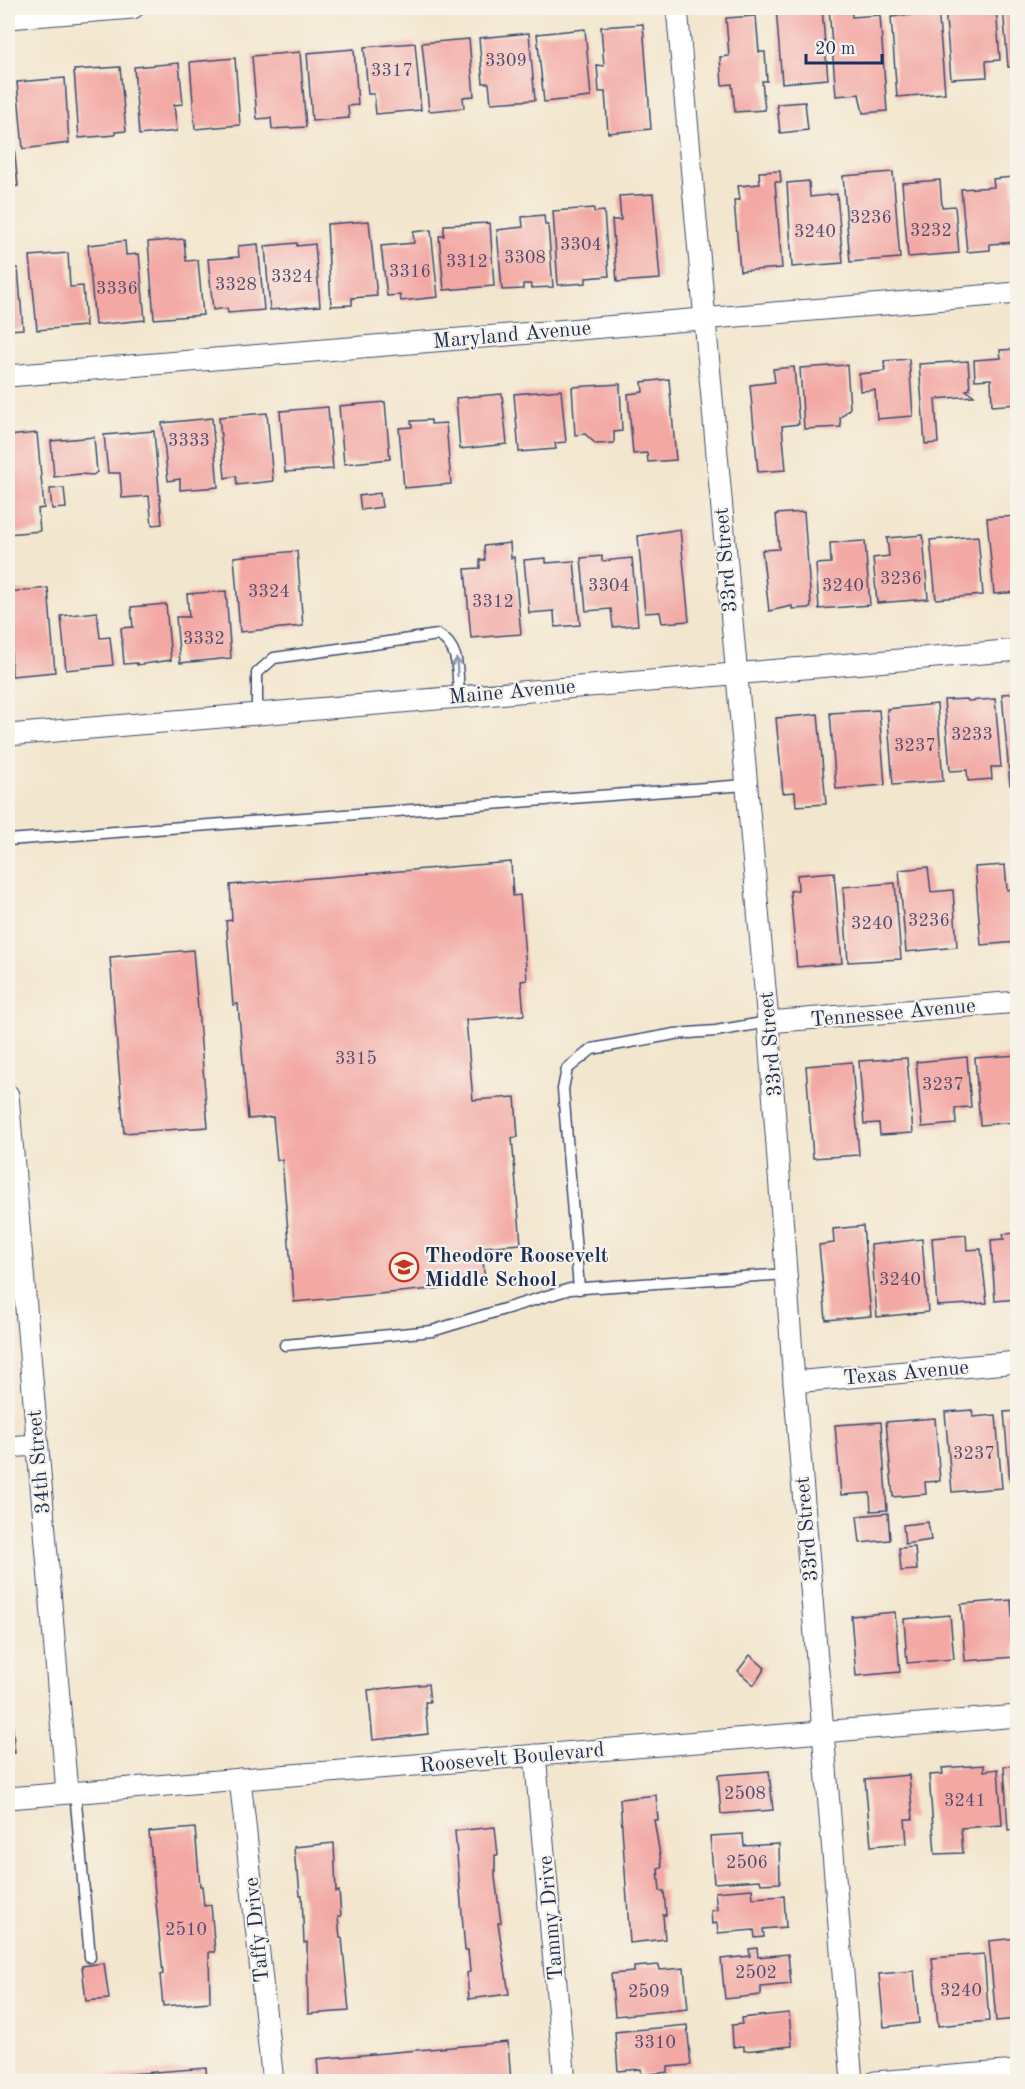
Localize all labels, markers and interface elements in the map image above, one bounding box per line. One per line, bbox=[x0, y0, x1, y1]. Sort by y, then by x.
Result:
scale bar bbox=[806, 27, 882, 65]
text: 20 m bbox=[815, 40, 855, 58]
house number: 3309 bbox=[485, 52, 527, 70]
house number: 3317 bbox=[371, 62, 413, 80]
house number: 3236 bbox=[850, 209, 892, 227]
house number: 3232 bbox=[910, 222, 952, 240]
house number: 3240 bbox=[794, 223, 836, 241]
house number: 3304 bbox=[560, 236, 602, 254]
house number: 3308 bbox=[504, 249, 546, 267]
house number: 3312 bbox=[446, 253, 488, 271]
house number: 3316 bbox=[389, 263, 431, 281]
house number: 3324 bbox=[271, 268, 313, 286]
house number: 3328 bbox=[215, 276, 257, 294]
house number: 3336 bbox=[96, 280, 138, 298]
street label: Maryland Avenue bbox=[432, 318, 592, 353]
house number: 3333 bbox=[168, 432, 210, 450]
street label: 33rd Street bbox=[711, 506, 742, 613]
house number: 3236 bbox=[880, 570, 922, 588]
house number: 3304 bbox=[588, 577, 630, 595]
house number: 3240 bbox=[822, 577, 864, 595]
house number: 3324 bbox=[248, 583, 290, 601]
house number: 3312 bbox=[472, 593, 514, 611]
house number: 3332 bbox=[183, 630, 225, 648]
one-way arrow bbox=[451, 658, 462, 678]
street label: Maine Avenue bbox=[448, 676, 576, 708]
house number: 3233 bbox=[951, 726, 993, 744]
house number: 3237 bbox=[894, 737, 936, 755]
house number: 3236 bbox=[908, 912, 950, 930]
house number: 3240 bbox=[851, 915, 893, 933]
street label: 33rd Street bbox=[756, 990, 787, 1097]
street label: Tennessee Avenue bbox=[810, 996, 977, 1031]
house number: 3315 bbox=[335, 1050, 377, 1068]
house number: 3237 bbox=[922, 1076, 964, 1094]
place label: Theodore Roosevelt Middle School bbox=[425, 1246, 609, 1291]
school or university icon: Theodore Roosevelt Middle School bbox=[388, 1251, 420, 1283]
house number: 3240 bbox=[879, 1271, 921, 1289]
street label: Texas Avenue bbox=[842, 1358, 970, 1389]
street label: 34th Street bbox=[24, 1409, 55, 1515]
house number: 3237 bbox=[953, 1445, 995, 1463]
street label: 33rd Street bbox=[792, 1475, 823, 1582]
street label: Roosevelt Boulevard bbox=[419, 1740, 605, 1777]
house number: 2508 bbox=[724, 1785, 766, 1803]
house number: 3241 bbox=[944, 1792, 986, 1810]
house number: 2506 bbox=[726, 1854, 768, 1872]
street label: Tammy Drive bbox=[536, 1855, 567, 1981]
street label: Taffy Drive bbox=[242, 1876, 273, 1983]
house number: 2510 bbox=[165, 1921, 207, 1939]
house number: 2502 bbox=[735, 1964, 777, 1982]
house number: 3240 bbox=[940, 1982, 982, 2000]
house number: 2509 bbox=[628, 1983, 670, 2001]
house number: 3310 bbox=[634, 2034, 676, 2052]

